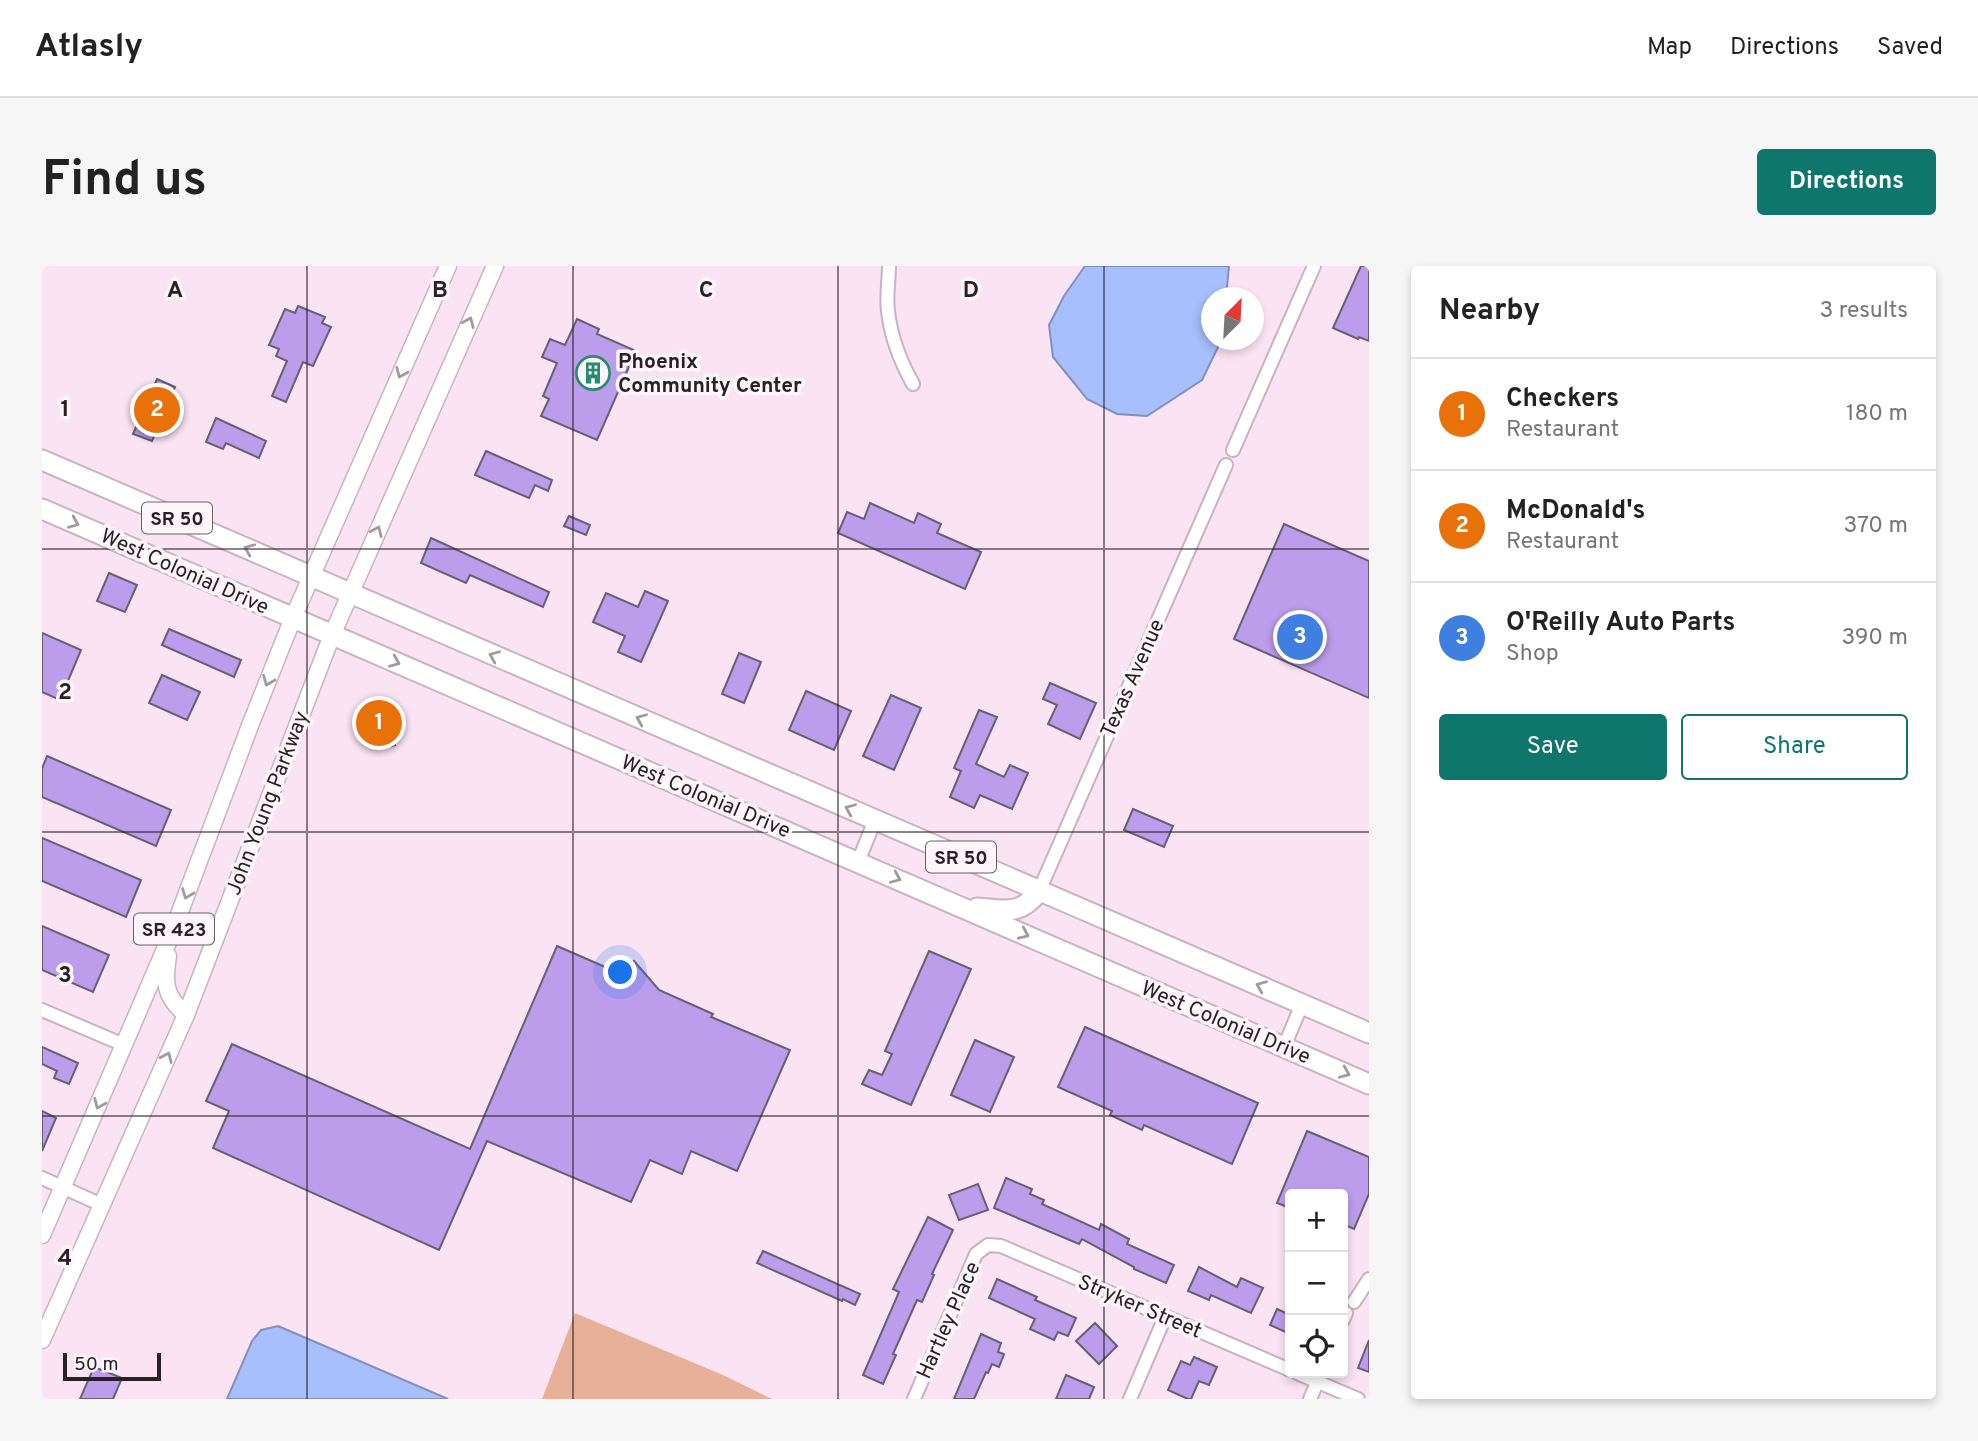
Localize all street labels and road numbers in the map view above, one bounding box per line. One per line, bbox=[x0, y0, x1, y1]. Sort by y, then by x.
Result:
road number: SR 50 bbox=[142, 502, 212, 534]
street label: West Colonial Drive bbox=[96, 523, 273, 622]
street label: Texas Avenue bbox=[1095, 615, 1171, 742]
street label: John Young Parkway bbox=[221, 708, 316, 899]
street label: West Colonial Drive bbox=[616, 749, 794, 845]
road number: SR 50 bbox=[926, 842, 996, 872]
road number: SR 423 bbox=[134, 914, 214, 944]
street label: West Colonial Drive bbox=[1136, 975, 1314, 1071]
street label: Hartley Place bbox=[911, 1258, 987, 1384]
street label: Stryker Street bbox=[1073, 1269, 1205, 1346]

